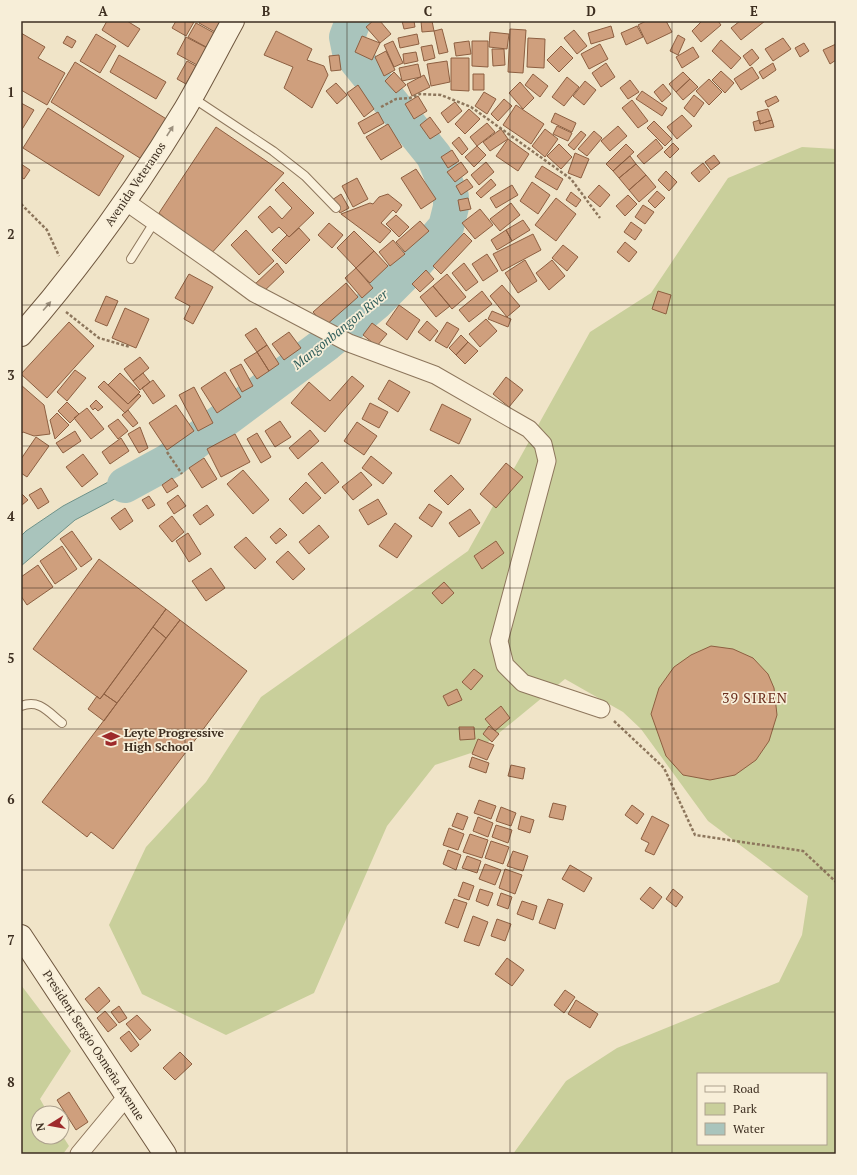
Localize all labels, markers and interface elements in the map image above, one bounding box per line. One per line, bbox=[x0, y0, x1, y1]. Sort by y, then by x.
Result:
text: A bbox=[98, 2, 108, 20]
text: B bbox=[262, 2, 270, 20]
text: C bbox=[424, 2, 432, 20]
text: D bbox=[586, 2, 596, 20]
text: E bbox=[750, 2, 758, 20]
text: 1 bbox=[7, 83, 15, 101]
one-way arrow bbox=[167, 125, 174, 137]
street label: Avenida Veteranos bbox=[101, 139, 169, 229]
text: 2 bbox=[7, 225, 15, 243]
water label: Mangonbangon River bbox=[288, 284, 392, 374]
one-way arrow bbox=[42, 300, 51, 311]
text: 3 bbox=[7, 366, 15, 384]
text: 4 bbox=[7, 507, 15, 525]
text: 5 bbox=[7, 649, 15, 667]
district label: 39 SIREN bbox=[722, 688, 788, 707]
place label: Leyte Progressive High School bbox=[124, 725, 225, 754]
school or university icon: Leyte Progressive High School bbox=[101, 729, 121, 749]
text: 6 bbox=[7, 790, 15, 808]
text: 7 bbox=[7, 931, 15, 949]
street label: President Sergio Osmeña Avenue bbox=[40, 967, 148, 1123]
text: 8 bbox=[7, 1073, 15, 1091]
legend bbox=[697, 1073, 827, 1145]
text: Road bbox=[733, 1081, 760, 1096]
text: Park bbox=[733, 1101, 758, 1116]
north arrow bbox=[30, 1105, 70, 1145]
text: N bbox=[32, 1121, 48, 1132]
text: Water bbox=[733, 1121, 765, 1136]

